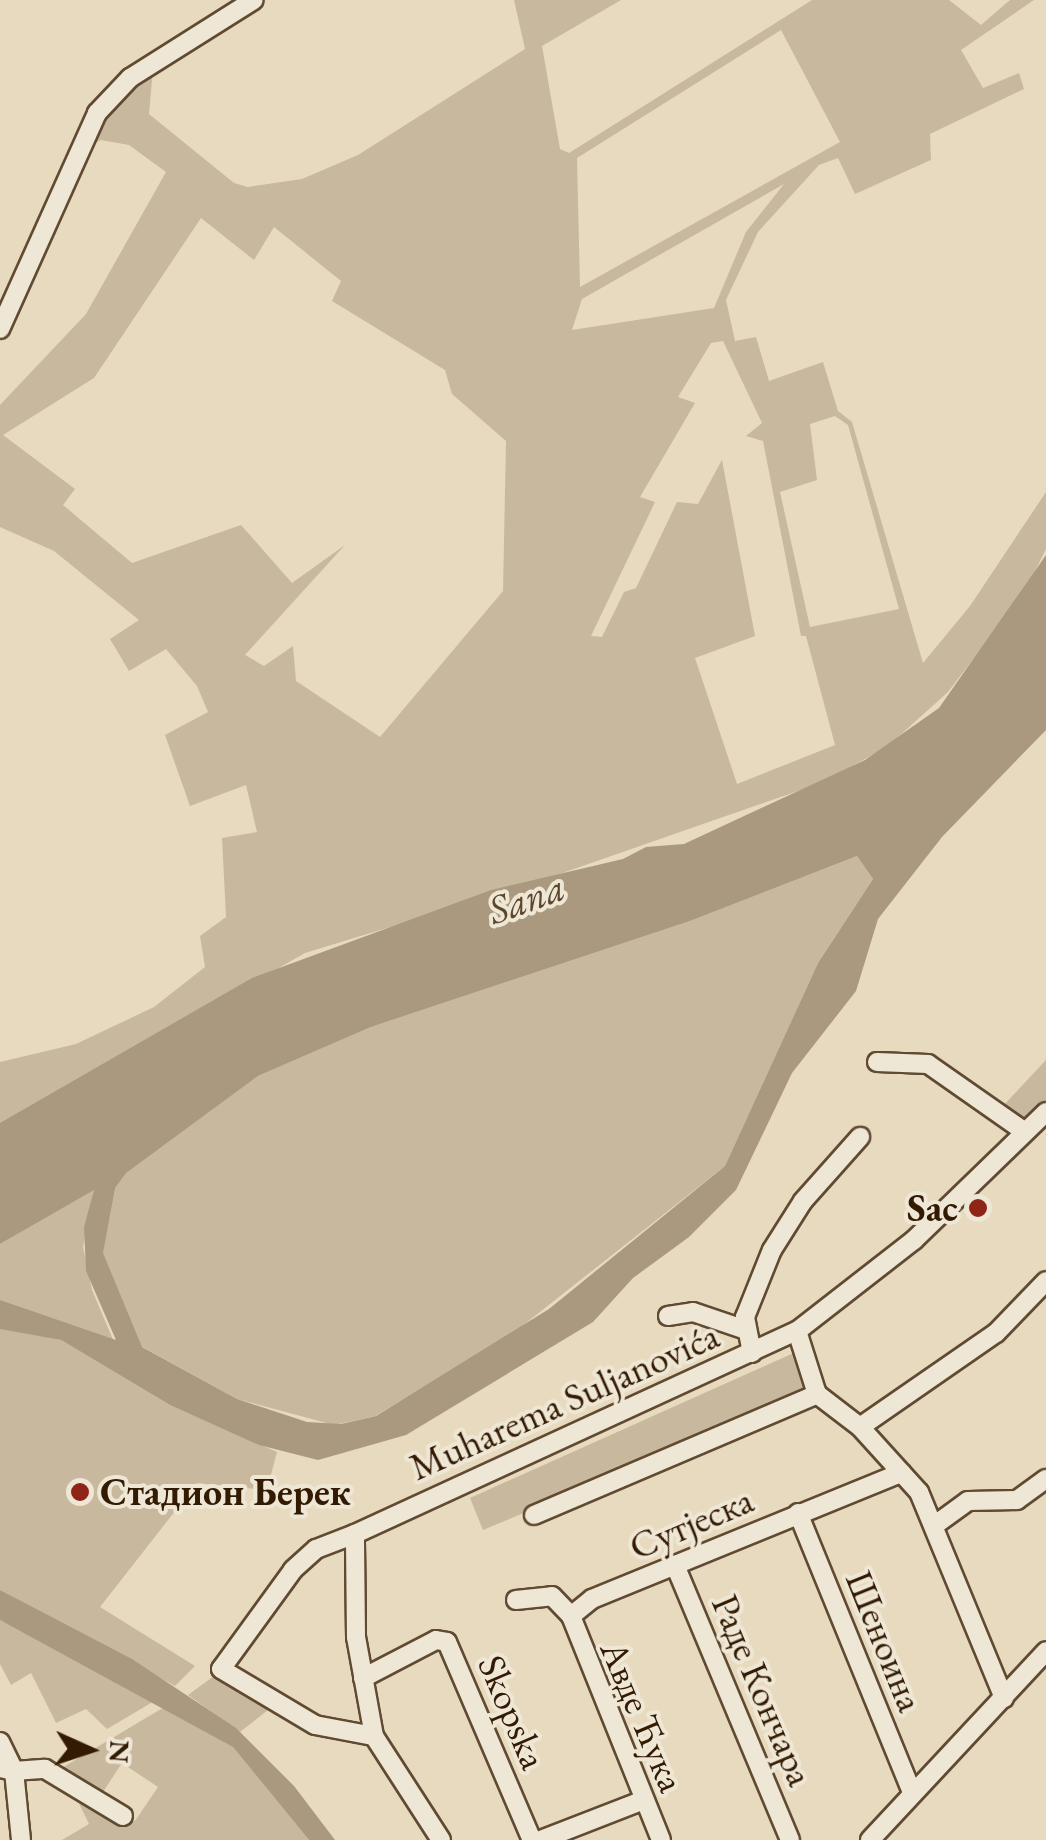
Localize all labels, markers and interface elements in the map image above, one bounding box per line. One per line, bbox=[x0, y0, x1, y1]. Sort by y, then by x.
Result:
water label: Sana bbox=[481, 862, 571, 934]
place label: Sac bbox=[907, 1185, 958, 1231]
marker: Sac bbox=[967, 1197, 989, 1219]
street label: Muharema Suljanovića bbox=[402, 1312, 726, 1490]
place label: Стадион Берек bbox=[100, 1469, 351, 1515]
street label: Сутјеска bbox=[622, 1477, 760, 1569]
marker: Стадион Берек bbox=[69, 1481, 91, 1503]
street label: Шеноина bbox=[836, 1564, 934, 1718]
street label: Раде Кончара bbox=[702, 1588, 824, 1792]
street label: Авде Ћука bbox=[591, 1633, 695, 1799]
street label: Skopska bbox=[469, 1648, 557, 1776]
north arrow bbox=[40, 1700, 140, 1800]
text: N bbox=[101, 1739, 139, 1764]

